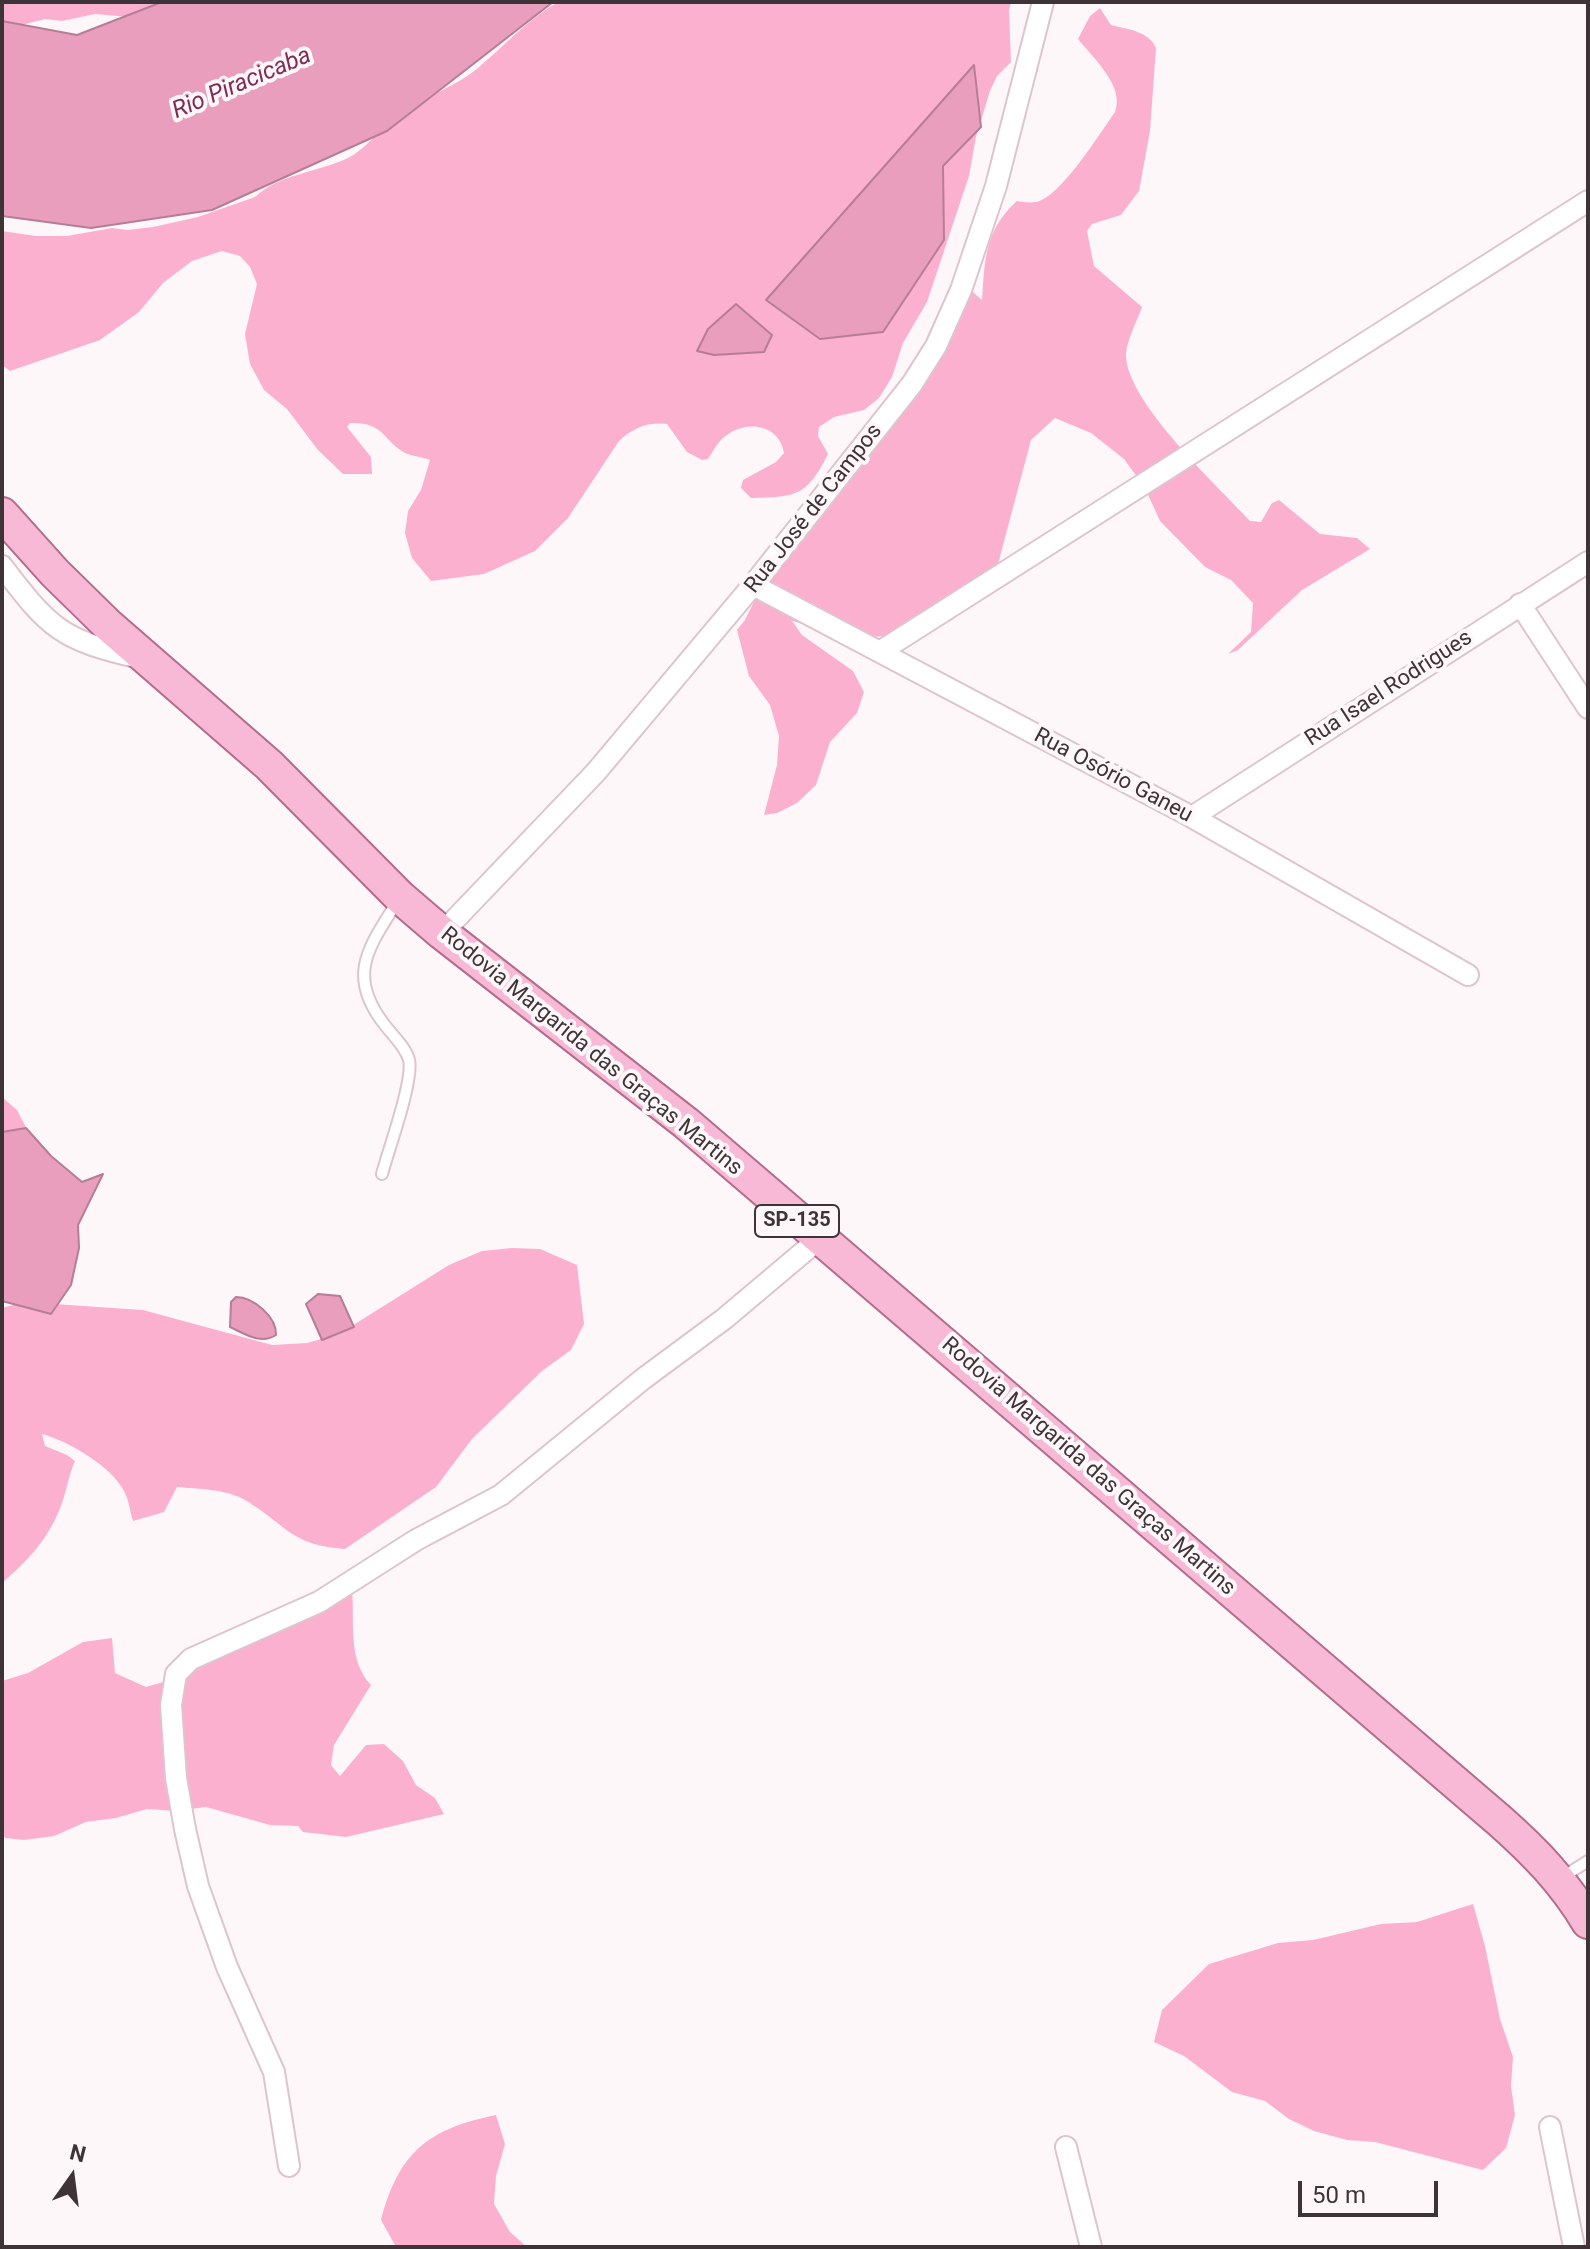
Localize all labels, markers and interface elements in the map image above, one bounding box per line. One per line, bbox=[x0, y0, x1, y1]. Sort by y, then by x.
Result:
water label: Rio Piracicaba bbox=[168, 42, 316, 126]
street label: Rua José de Campos bbox=[740, 419, 888, 599]
street label: Rua Isael Rodrigues bbox=[1301, 625, 1477, 753]
street label: Rua Osório Ganeu bbox=[1029, 723, 1197, 829]
street label: Rodovia Margarida das Graças Martins bbox=[435, 922, 747, 1182]
road number: SP-135 bbox=[755, 1205, 839, 1237]
street label: Rodovia Margarida das Graças Martins bbox=[936, 1332, 1240, 1602]
north arrow bbox=[32, 2137, 112, 2217]
text: N bbox=[67, 2139, 88, 2167]
scale bar bbox=[1302, 2165, 1442, 2215]
text: 50 m bbox=[1312, 2181, 1366, 2209]

